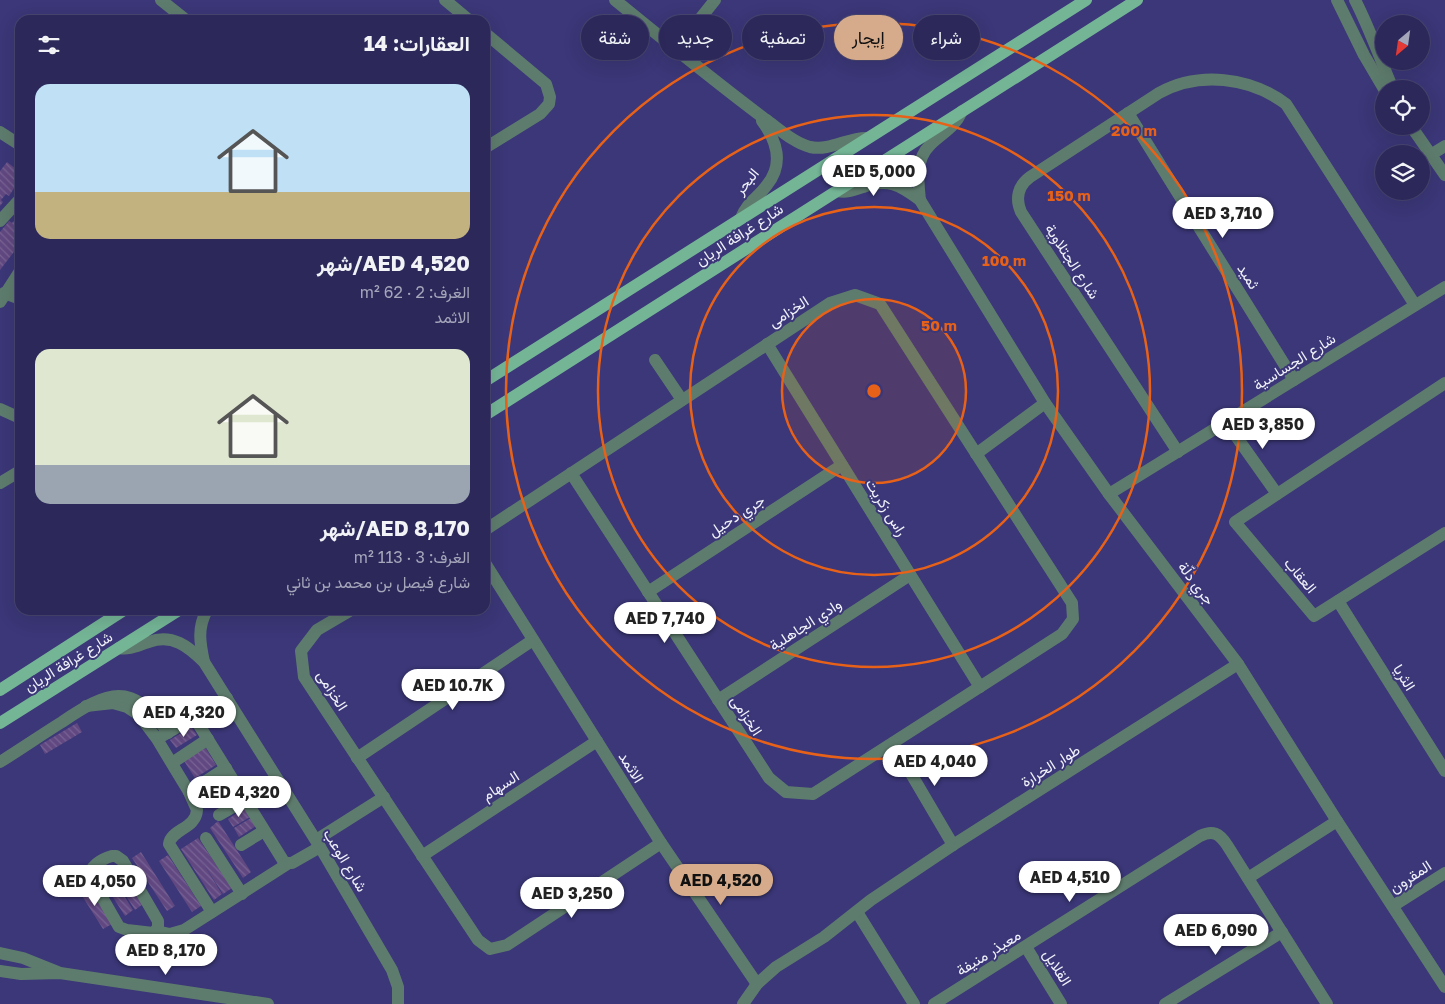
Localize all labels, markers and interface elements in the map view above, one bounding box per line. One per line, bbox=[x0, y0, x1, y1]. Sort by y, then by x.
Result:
chip: شقة bbox=[581, 15, 649, 60]
chip: جديد bbox=[659, 15, 732, 60]
chip: تصفية bbox=[742, 15, 824, 60]
chip: إيجار bbox=[834, 15, 903, 60]
chip: شراء bbox=[913, 15, 980, 60]
north arrow bbox=[1375, 15, 1430, 70]
map controls bbox=[1375, 15, 1430, 200]
text: العقارات: 14 bbox=[364, 30, 470, 56]
icon: filters bbox=[35, 31, 63, 59]
button: locate bbox=[1375, 80, 1430, 135]
icon: home bbox=[208, 116, 298, 206]
text: 200 m bbox=[1111, 121, 1157, 139]
button: layers bbox=[1375, 145, 1430, 200]
pin: AED 5,000 bbox=[817, 154, 931, 197]
text: AED 5,000 bbox=[833, 161, 915, 181]
street label: البحر bbox=[729, 164, 763, 199]
text: 150 m bbox=[1047, 186, 1091, 204]
pin: AED 3,710 bbox=[1166, 196, 1280, 239]
street label: شارع غرافة الريان bbox=[692, 199, 788, 271]
text: AED 3,710 bbox=[1183, 203, 1263, 223]
street label: شارع الجتلاوية bbox=[1040, 220, 1104, 304]
text: AED 4,520/شهر bbox=[317, 250, 470, 276]
text: 100 m bbox=[982, 251, 1026, 269]
street label: ثميد bbox=[1233, 260, 1264, 293]
text: الغرف: 2 · 62 m² bbox=[360, 282, 470, 302]
street label: الخزامى bbox=[765, 291, 813, 332]
text: الاثمد bbox=[435, 307, 470, 327]
text: 50 m bbox=[921, 316, 957, 334]
street label: شارع الجساسية bbox=[1250, 328, 1340, 396]
icon: home bbox=[208, 381, 298, 471]
centre of rings bbox=[865, 382, 883, 400]
pin: AED 3,850 bbox=[1206, 408, 1320, 450]
text: AED 3,850 bbox=[1222, 414, 1304, 434]
street label: راس زكريت bbox=[861, 475, 912, 540]
street label: جري دحيل bbox=[705, 490, 770, 544]
text: AED 8,170/شهر bbox=[320, 515, 470, 541]
text: الغرف: 3 · 113 m² bbox=[354, 547, 470, 567]
street label: العقاب bbox=[1280, 554, 1321, 597]
street label: جري دلّة bbox=[1171, 558, 1219, 611]
text: شارع فيصل بن محمد بن ثاني bbox=[286, 572, 470, 592]
street label: وادي الجاهلية bbox=[766, 594, 847, 658]
pin: AED 7,740 bbox=[608, 602, 722, 644]
text: AED 7,740 bbox=[625, 608, 705, 628]
street label: شارع غرافة الريان bbox=[21, 627, 117, 698]
street label: الثريا bbox=[1389, 661, 1420, 694]
street label: الخزامى bbox=[312, 666, 352, 715]
pin: AED 10.7K bbox=[396, 668, 510, 711]
text: AED 10.7K bbox=[413, 675, 493, 695]
street label: الخزامى bbox=[726, 692, 767, 740]
pin: AED 4,320 bbox=[127, 696, 241, 738]
text: AED 4,320 bbox=[143, 702, 225, 722]
street label: طوار الخرارة bbox=[1017, 740, 1083, 791]
pin: AED 4,040 bbox=[878, 744, 992, 787]
street label: الاثمد bbox=[616, 748, 648, 786]
text: AED 4,040 bbox=[894, 751, 976, 771]
street label: السهام bbox=[478, 766, 523, 805]
pin: AED 4,320 bbox=[182, 776, 296, 818]
text: AED 4,320 bbox=[198, 782, 280, 802]
street label: شارع الوعب bbox=[318, 825, 372, 896]
street label: المقرون bbox=[1386, 856, 1435, 897]
pin: AED 4,510 bbox=[1013, 860, 1127, 903]
pin: AED 4,050 bbox=[38, 864, 152, 907]
pin: AED 4,520 bbox=[664, 864, 778, 906]
text: AED 4,510 bbox=[1030, 867, 1110, 887]
text: AED 4,520 bbox=[680, 870, 762, 890]
text: AED 4,050 bbox=[54, 871, 136, 891]
pin: AED 3,250 bbox=[515, 876, 629, 919]
text: AED 3,250 bbox=[531, 883, 613, 903]
pin: AED 6,090 bbox=[1159, 914, 1273, 956]
text: AED 6,090 bbox=[1174, 920, 1258, 940]
street label: معيذر منيفة bbox=[952, 925, 1024, 980]
pin: AED 8,170 bbox=[109, 934, 223, 976]
text: AED 8,170 bbox=[126, 940, 206, 960]
street label: القلايل bbox=[1039, 945, 1076, 989]

